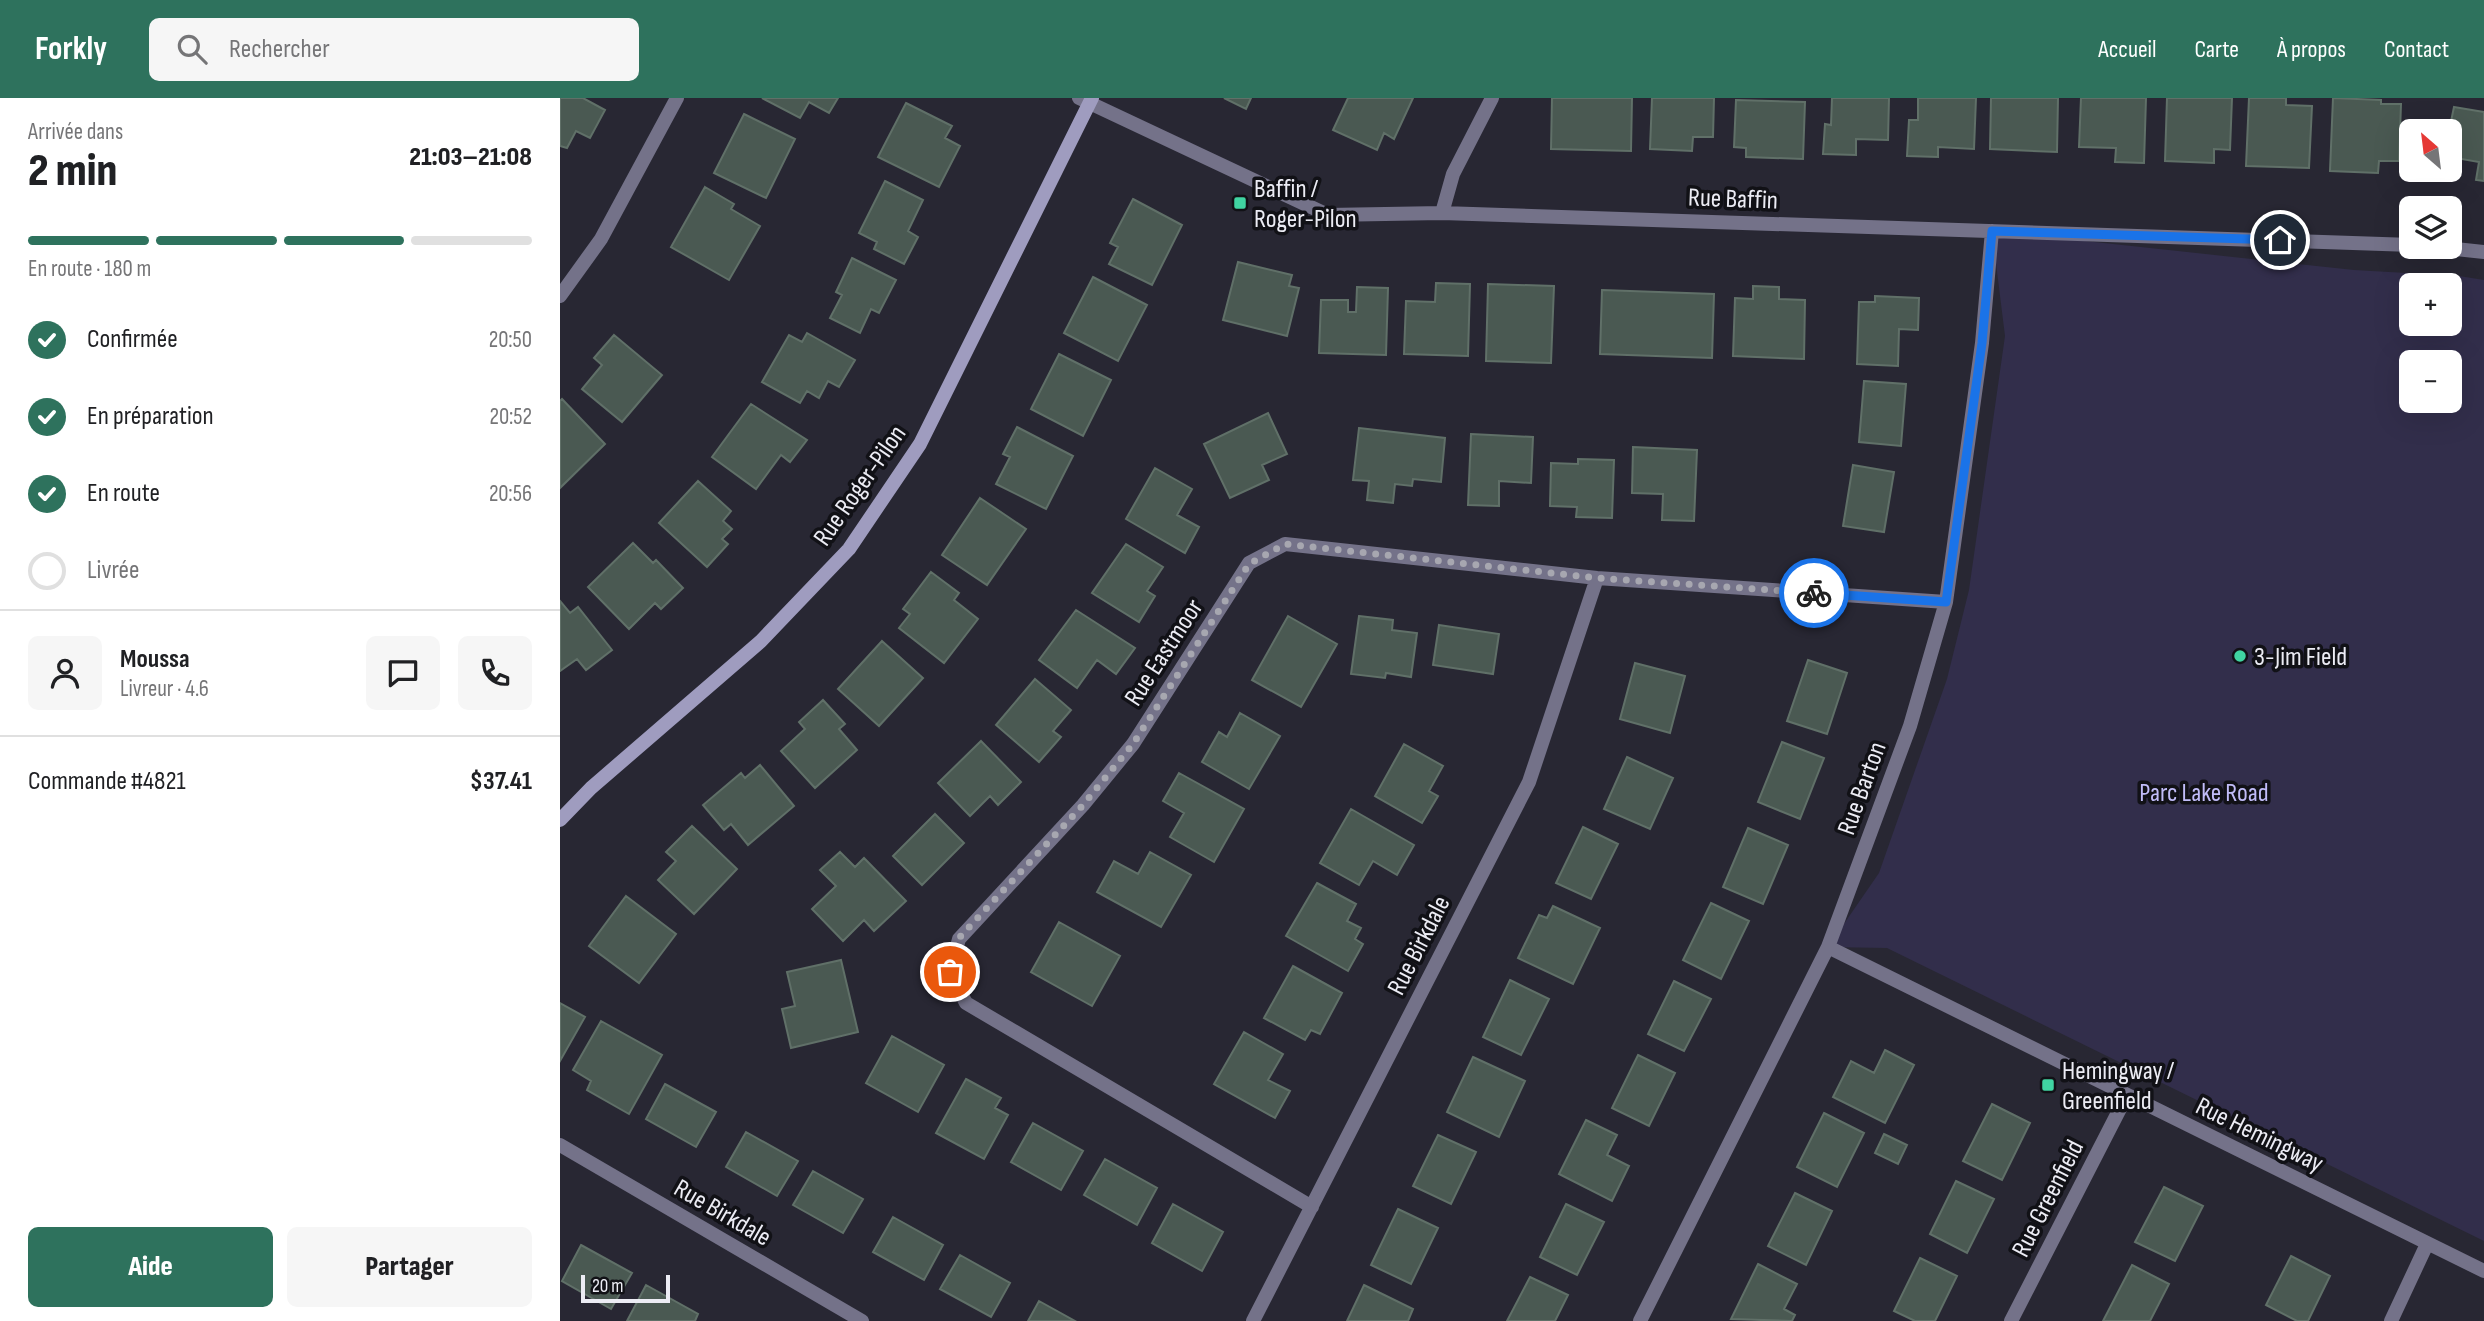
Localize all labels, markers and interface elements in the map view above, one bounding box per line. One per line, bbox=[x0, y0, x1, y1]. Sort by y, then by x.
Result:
search box bbox=[149, 18, 639, 81]
text: Forkly bbox=[35, 29, 107, 69]
icon: search bbox=[173, 30, 211, 68]
text: Rechercher bbox=[229, 34, 330, 65]
text: Accueil bbox=[2098, 35, 2157, 64]
text: Carte bbox=[2195, 35, 2239, 64]
text: À propos bbox=[2277, 35, 2346, 64]
text: Contact bbox=[2384, 35, 2449, 64]
text: Arrivée dans bbox=[28, 118, 123, 146]
north arrow bbox=[2399, 119, 2462, 182]
map controls bbox=[2399, 119, 2462, 413]
text: 21:03–21:08 bbox=[409, 142, 532, 173]
text: 2 min bbox=[28, 144, 117, 199]
place label: Baffin / Roger-Pilon bbox=[1254, 174, 1357, 235]
street label: Rue Baffin bbox=[1687, 182, 1778, 217]
marker: Baffin / Roger-Pilon bbox=[1232, 195, 1248, 211]
button: layers bbox=[2399, 196, 2462, 259]
pin bbox=[2250, 210, 2310, 270]
icon: home bbox=[2261, 221, 2299, 259]
text: En route · 180 m bbox=[28, 255, 151, 283]
button: + bbox=[2399, 273, 2462, 336]
icon: check bbox=[28, 321, 66, 359]
text: Confirmée bbox=[87, 324, 178, 355]
text: 20:50 bbox=[489, 326, 532, 354]
button: − bbox=[2399, 350, 2462, 413]
icon: check bbox=[28, 398, 66, 436]
text: En préparation bbox=[87, 401, 214, 432]
text: 20:52 bbox=[489, 403, 532, 431]
street label: Rue Roger-Pilon bbox=[807, 420, 913, 552]
icon: check bbox=[28, 475, 66, 513]
text: En route bbox=[87, 478, 160, 509]
text: 20:56 bbox=[489, 480, 532, 508]
text: Livrée bbox=[87, 555, 139, 586]
courier bbox=[1779, 558, 1849, 628]
icon: bike bbox=[1795, 574, 1833, 612]
street label: Rue Eastmoor bbox=[1118, 593, 1210, 712]
button: person bbox=[28, 636, 102, 710]
button: chat bbox=[366, 636, 440, 710]
button: phone bbox=[458, 636, 532, 710]
place label: 3-Jim Field bbox=[2254, 642, 2347, 673]
text: Moussa bbox=[120, 644, 190, 675]
marker: 3-Jim Field bbox=[2232, 648, 2248, 664]
text: Livreur · 4.6 bbox=[120, 675, 209, 703]
street label: Rue Barton bbox=[1831, 738, 1893, 839]
text: Commande #4821 bbox=[28, 766, 186, 797]
text: $37.41 bbox=[470, 766, 532, 797]
park label: Parc Lake Road bbox=[2139, 778, 2269, 809]
street label: Rue Birkdale bbox=[1381, 891, 1457, 1000]
pin bbox=[920, 942, 980, 1002]
icon: bag bbox=[931, 953, 969, 991]
place label: Hemingway / Greenfield bbox=[2062, 1056, 2175, 1117]
marker: Hemingway / Greenfield bbox=[2040, 1077, 2056, 1093]
street label: Rue Hemingway bbox=[2191, 1091, 2328, 1180]
street label: Rue Greenfield bbox=[2006, 1135, 2091, 1262]
street label: Rue Birkdale bbox=[668, 1173, 776, 1253]
button: Aide bbox=[28, 1227, 273, 1307]
button: Partager bbox=[287, 1227, 532, 1307]
scale bar bbox=[581, 1272, 670, 1304]
text: 20 m bbox=[592, 1275, 624, 1298]

